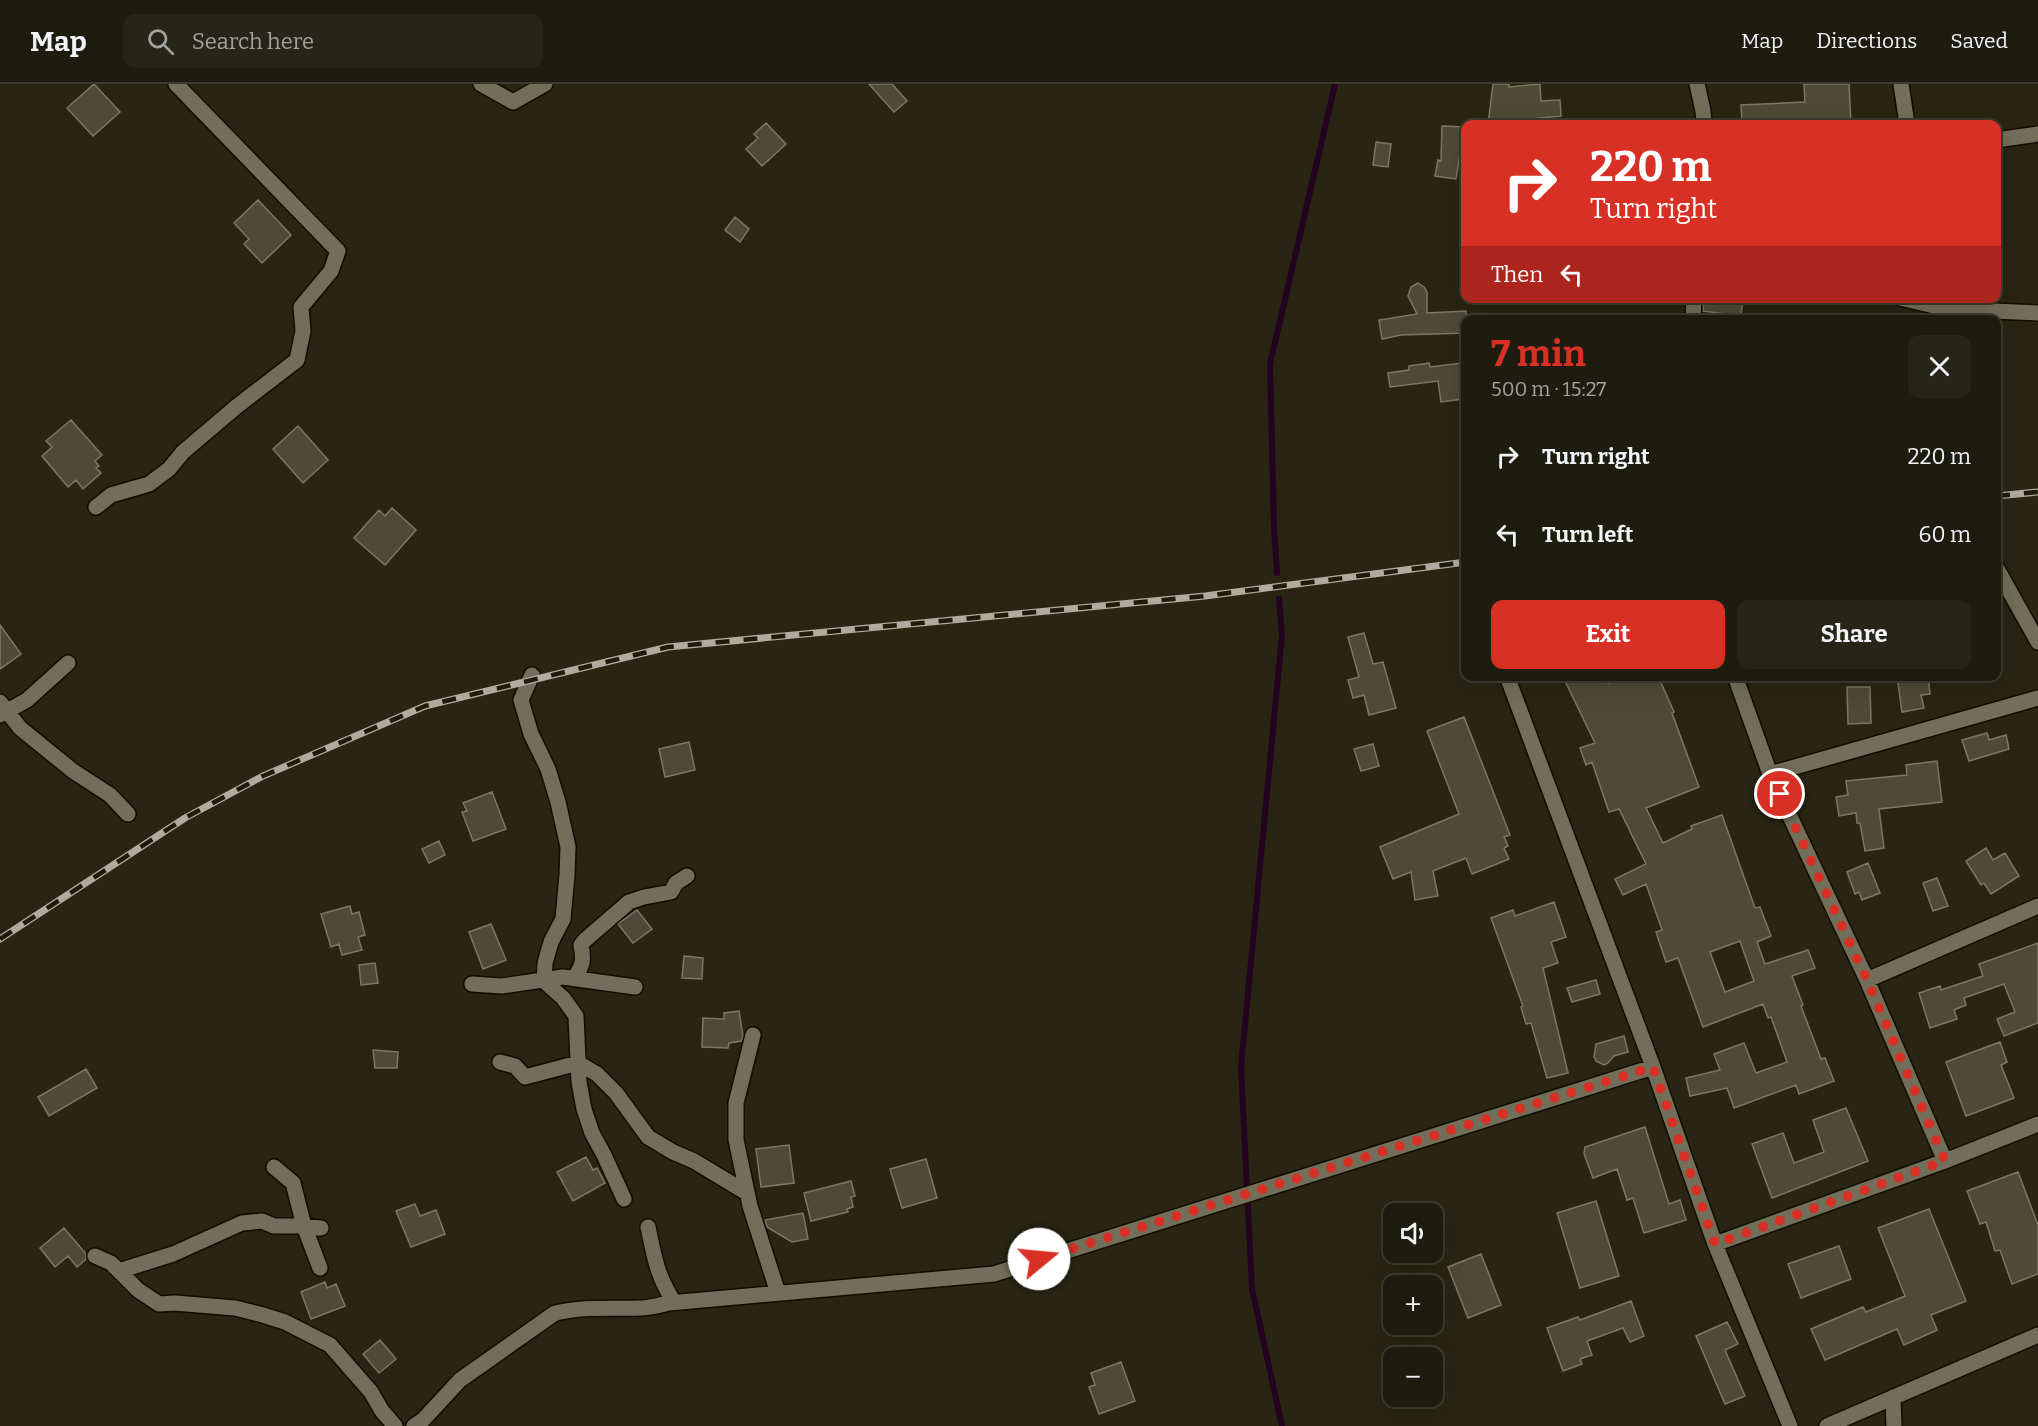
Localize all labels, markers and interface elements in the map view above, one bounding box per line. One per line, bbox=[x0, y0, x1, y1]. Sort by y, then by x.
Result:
search box bbox=[123, 14, 543, 68]
text: Map bbox=[30, 25, 87, 58]
icon: search bbox=[144, 25, 177, 58]
text: Search here bbox=[192, 28, 314, 55]
text: Map bbox=[1741, 28, 1783, 54]
text: Directions bbox=[1816, 28, 1917, 54]
text: Saved bbox=[1950, 28, 2008, 54]
text: 220 m bbox=[1590, 142, 1712, 192]
icon: right bbox=[1491, 144, 1569, 222]
text: Turn right bbox=[1590, 193, 1717, 225]
icon: left bbox=[1555, 258, 1588, 291]
text: Then bbox=[1491, 261, 1543, 288]
text: 7 min bbox=[1491, 332, 1586, 376]
button: close bbox=[1908, 335, 1971, 398]
text: 500 m · 15:27 bbox=[1491, 377, 1606, 401]
icon: right bbox=[1491, 440, 1524, 473]
text: Turn right bbox=[1542, 443, 1650, 470]
text: 220 m bbox=[1908, 443, 1971, 470]
icon: left bbox=[1491, 518, 1524, 551]
text: Turn left bbox=[1542, 521, 1634, 548]
text: 60 m bbox=[1919, 521, 1971, 548]
button: Exit bbox=[1491, 600, 1725, 669]
button: Share bbox=[1737, 600, 1971, 669]
pin bbox=[1754, 768, 1805, 819]
icon: arrive bbox=[1763, 777, 1796, 810]
map controls bbox=[1383, 1203, 1443, 1407]
button: sound bbox=[1383, 1203, 1443, 1263]
position arrow bbox=[1007, 1227, 1071, 1291]
button: + bbox=[1383, 1275, 1443, 1335]
button: − bbox=[1383, 1347, 1443, 1407]

